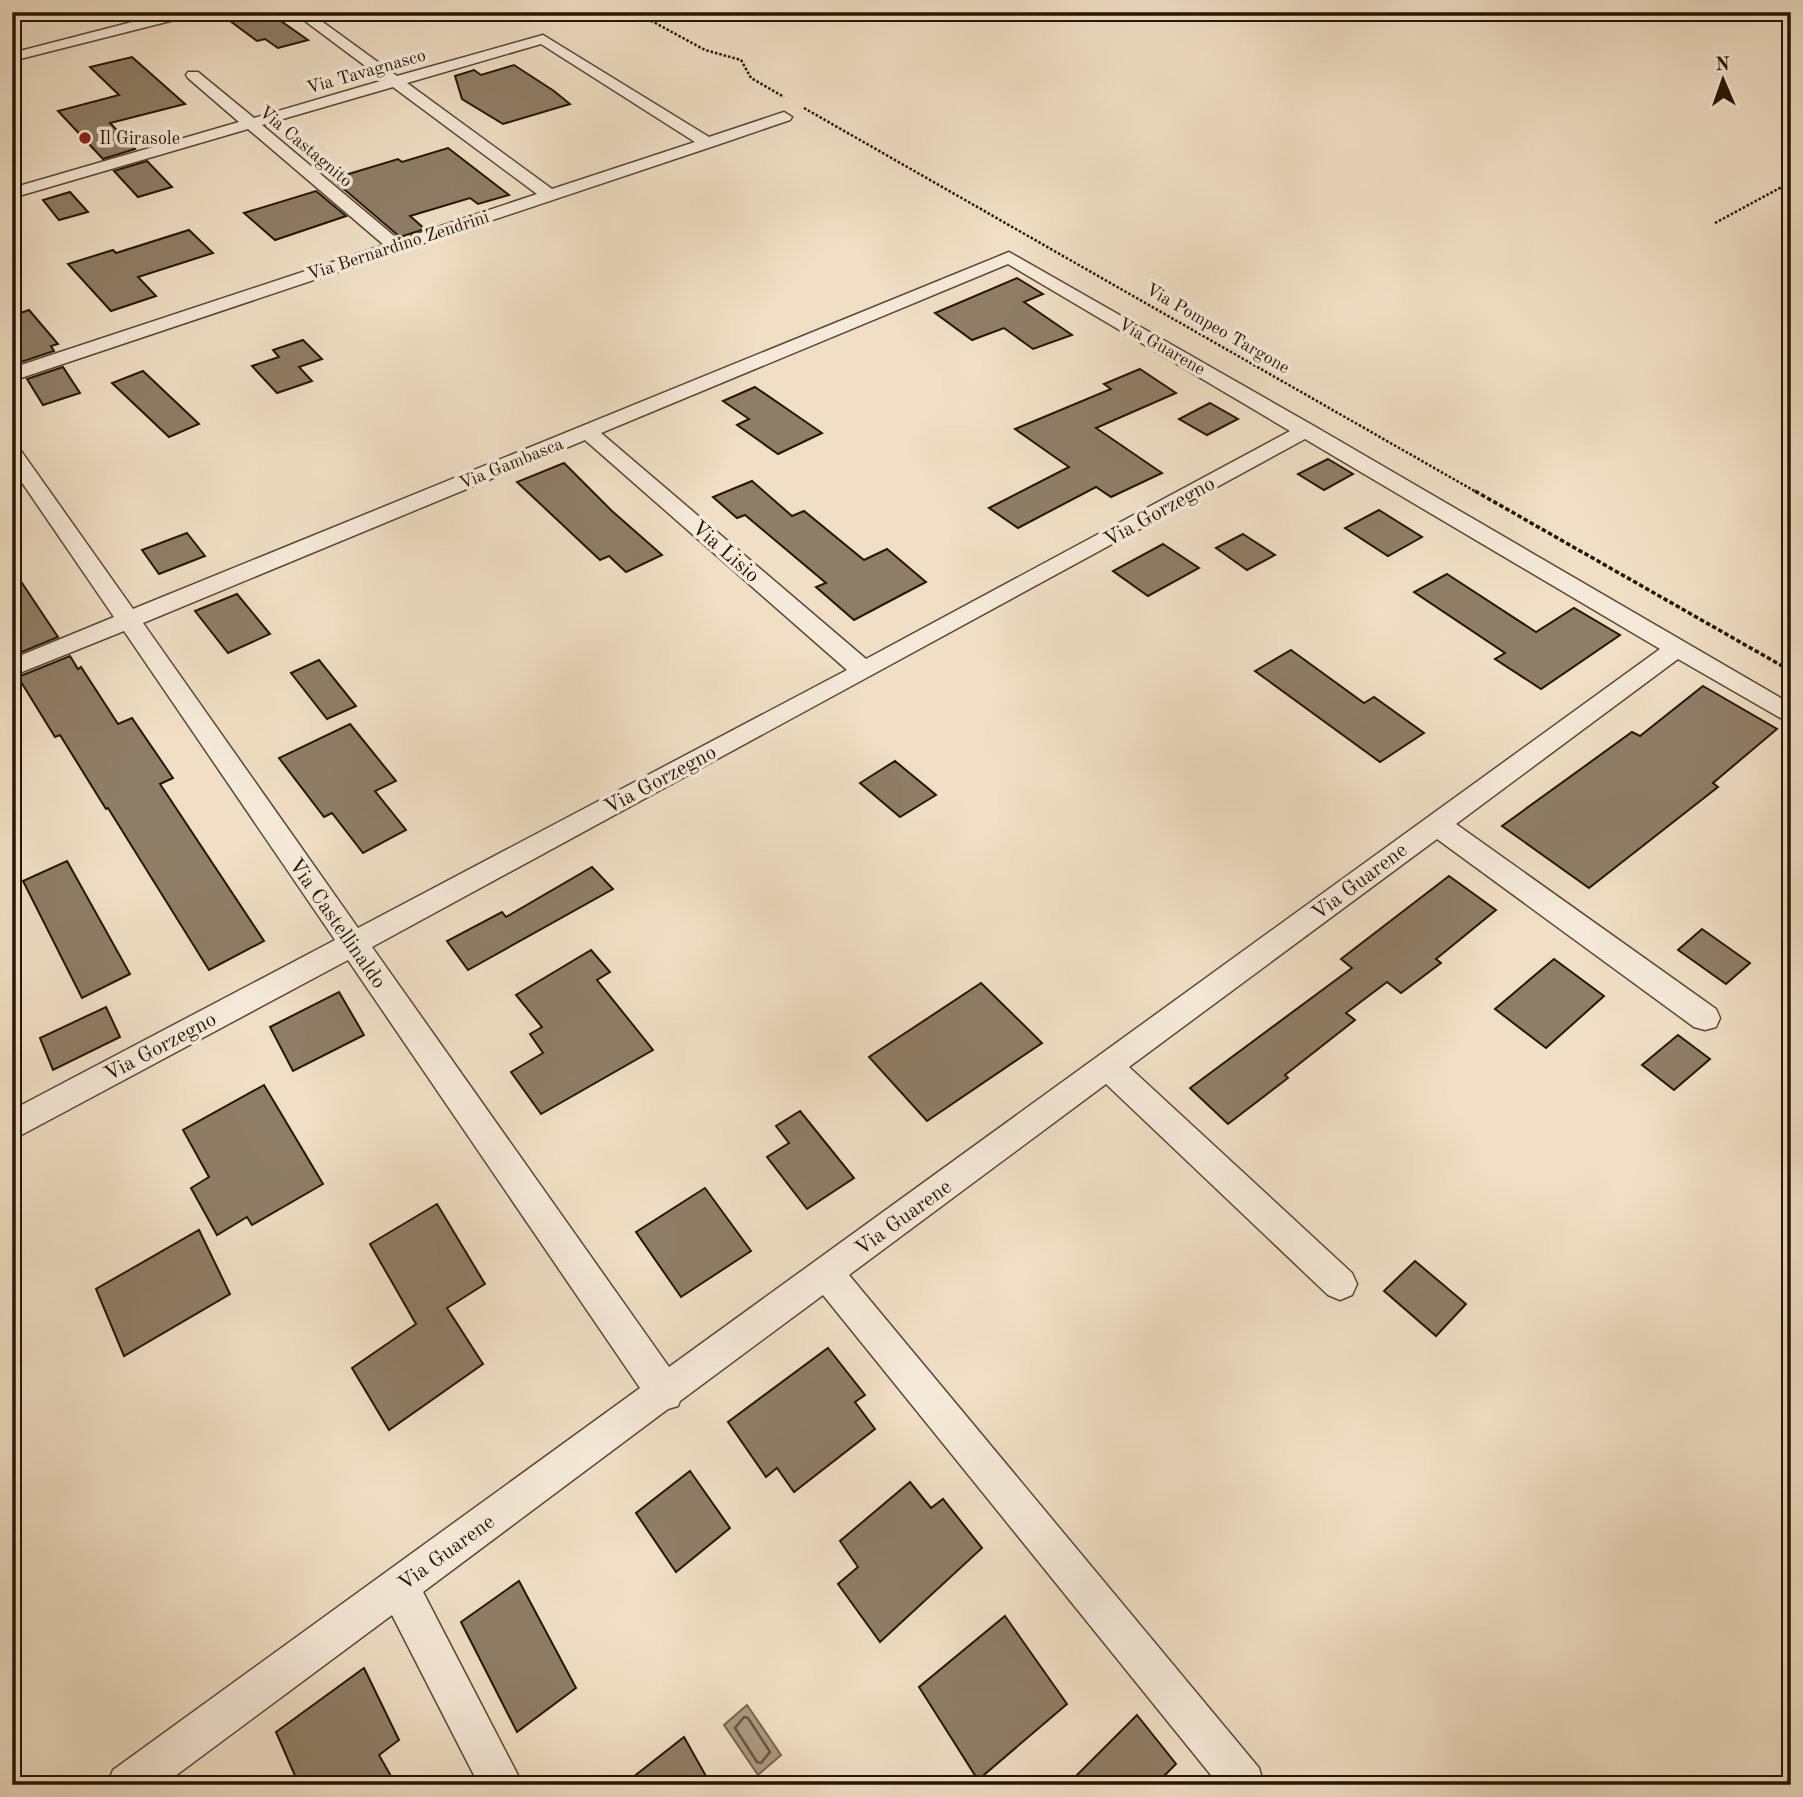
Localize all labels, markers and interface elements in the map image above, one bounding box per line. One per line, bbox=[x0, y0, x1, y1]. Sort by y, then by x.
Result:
street label: Via Tavagnasco bbox=[305, 46, 428, 98]
north arrow bbox=[1688, 46, 1758, 116]
text: N bbox=[1715, 56, 1731, 75]
street label: Via Castagnito bbox=[255, 103, 355, 191]
marker: Il Girasole bbox=[77, 130, 93, 146]
place label: Il Girasole bbox=[99, 130, 180, 148]
street label: Via Bernardino Zendrini bbox=[305, 208, 492, 284]
street label: Via Pompeo Targone bbox=[1142, 280, 1293, 377]
street label: Via Guarene bbox=[1115, 315, 1208, 379]
street label: Via Gambasca bbox=[457, 435, 566, 493]
street label: Via Gorzegno bbox=[1101, 473, 1219, 551]
street label: Via Lisio bbox=[687, 517, 763, 587]
street label: Via Gorzegno bbox=[601, 742, 720, 819]
street label: Via Guarene bbox=[1308, 840, 1411, 925]
street label: Via Castellinaldo bbox=[284, 855, 389, 993]
street label: Via Gorzegno bbox=[101, 1009, 220, 1086]
street label: Via Guarene bbox=[852, 1176, 956, 1260]
street label: Via Guarene bbox=[395, 1511, 499, 1595]

